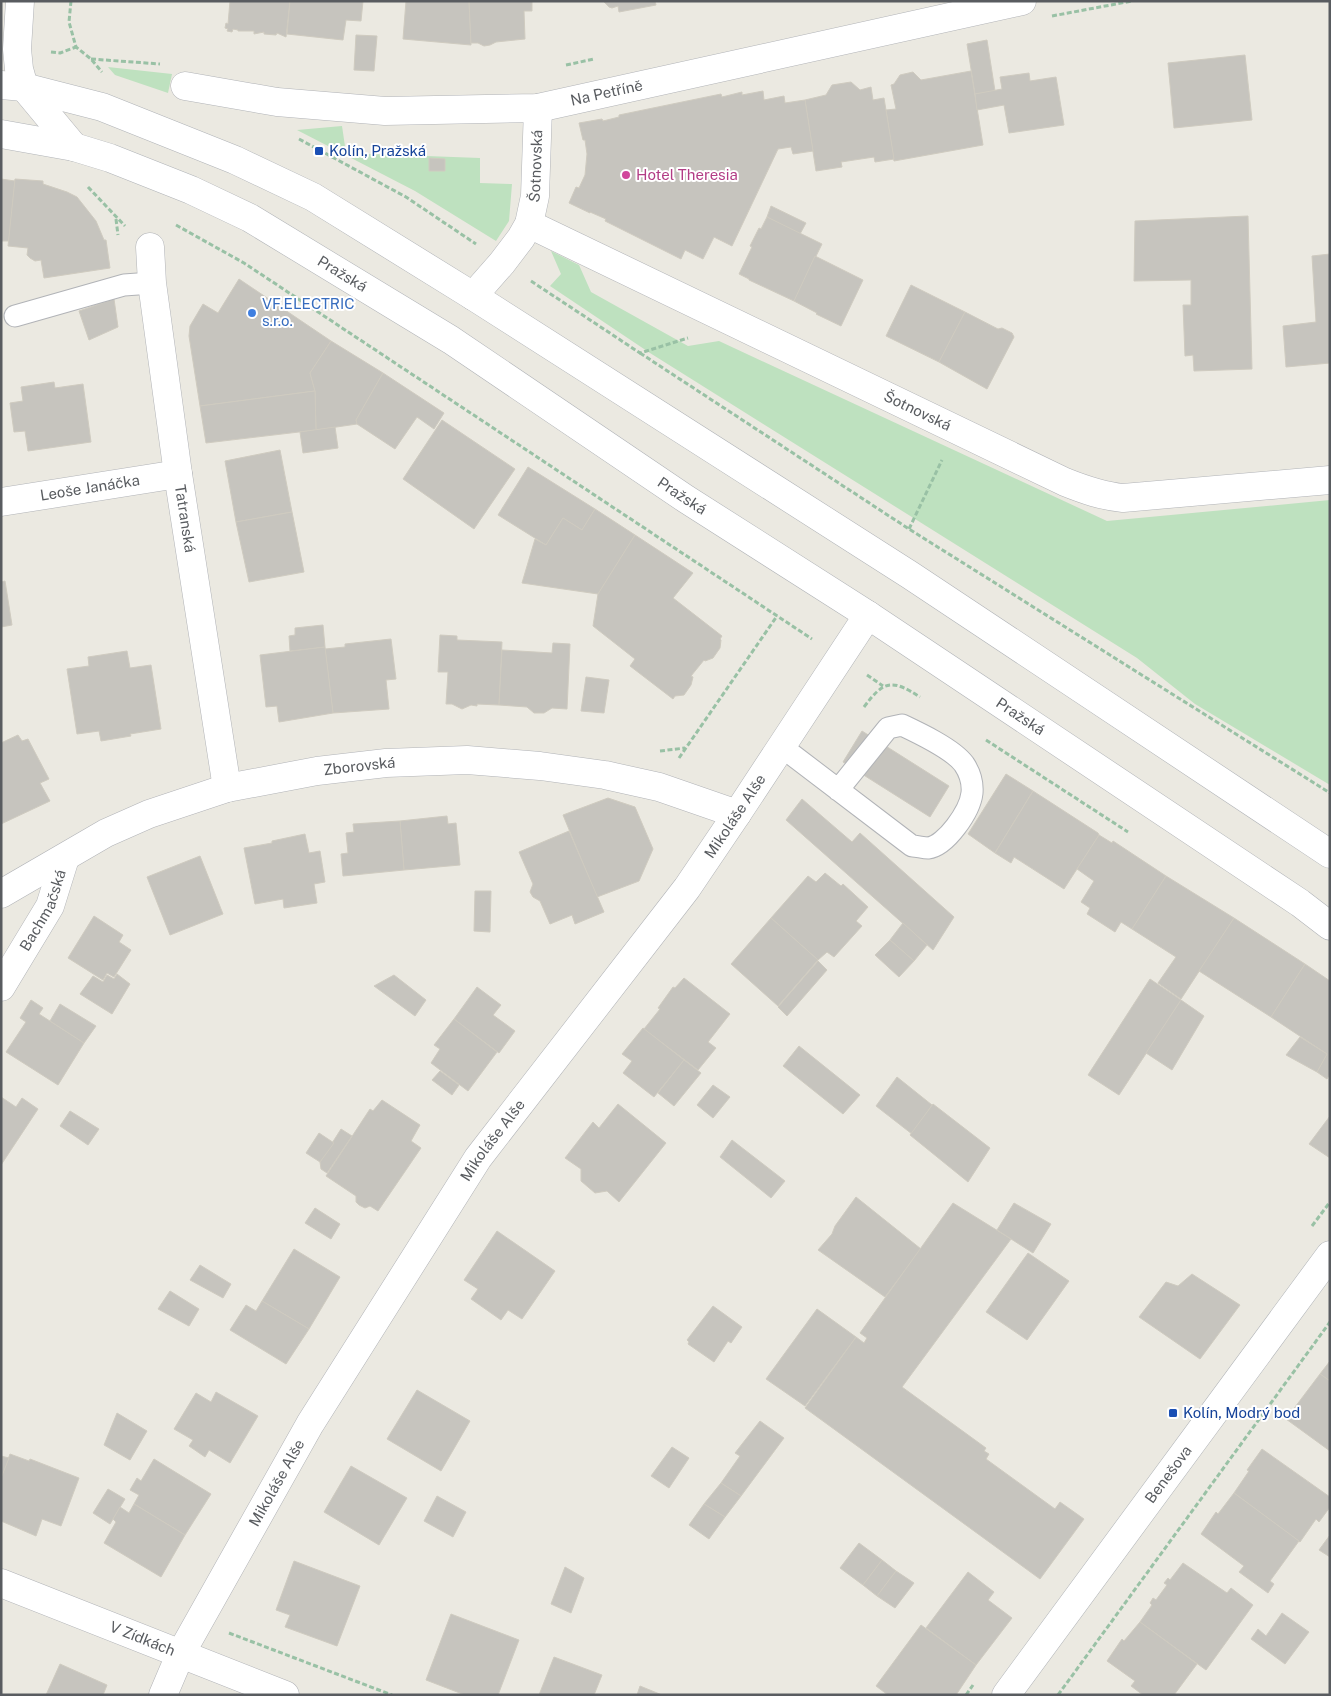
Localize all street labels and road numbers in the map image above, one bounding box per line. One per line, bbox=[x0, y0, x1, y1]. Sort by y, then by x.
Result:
street label: Na Petříně bbox=[569, 76, 644, 109]
street label: Šotnovská bbox=[525, 130, 545, 204]
street label: Pražská bbox=[315, 252, 370, 295]
street label: Šotnovská bbox=[881, 387, 954, 434]
street label: Leoše Janáčka bbox=[39, 471, 141, 504]
street label: Pražská bbox=[655, 473, 710, 518]
street label: Tatranská bbox=[172, 483, 199, 554]
street label: Pražská bbox=[993, 694, 1048, 738]
street label: Zborovská bbox=[322, 754, 396, 778]
street label: Mikoláše Alše bbox=[701, 771, 769, 861]
street label: Bachmačská bbox=[16, 867, 69, 954]
street label: Mikoláše Alše bbox=[457, 1096, 528, 1184]
street label: Mikoláše Alše bbox=[245, 1436, 308, 1529]
street label: Benešova bbox=[1141, 1442, 1195, 1506]
street label: V Zídkách bbox=[107, 1618, 178, 1659]

